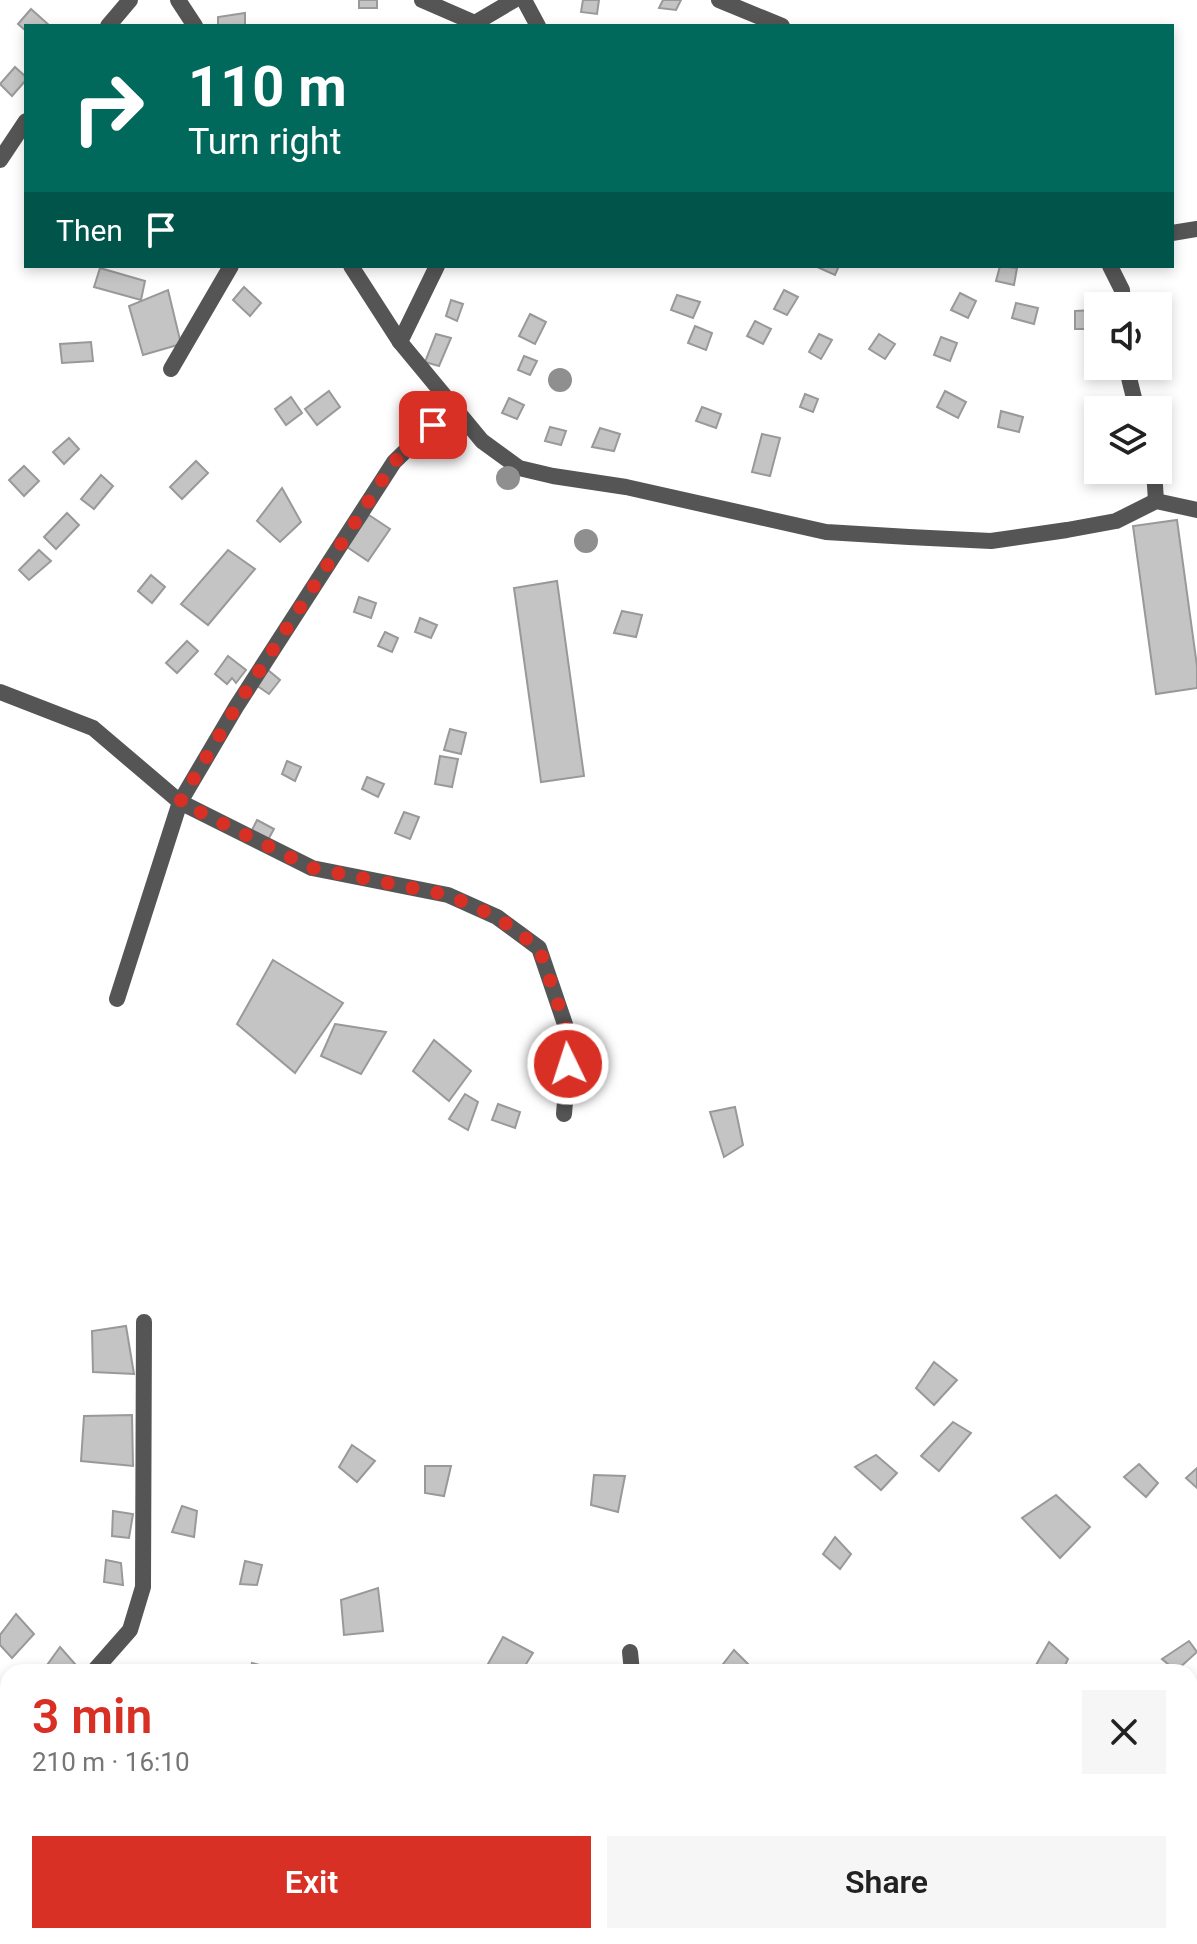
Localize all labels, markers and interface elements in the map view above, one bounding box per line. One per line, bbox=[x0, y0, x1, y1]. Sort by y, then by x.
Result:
text: 110 m bbox=[188, 54, 347, 120]
icon: right bbox=[56, 56, 160, 160]
text: Turn right bbox=[188, 121, 341, 163]
icon: arrive bbox=[139, 208, 183, 252]
text: Then bbox=[56, 213, 123, 248]
map controls bbox=[1084, 292, 1172, 484]
button: sound bbox=[1084, 292, 1172, 380]
pin bbox=[399, 391, 467, 459]
button: layers bbox=[1084, 396, 1172, 484]
icon: arrive bbox=[411, 403, 455, 447]
position arrow bbox=[526, 1022, 610, 1106]
text: 3 min bbox=[32, 1688, 152, 1745]
button: close bbox=[1082, 1690, 1166, 1774]
text: 210 m · 16:10 bbox=[32, 1747, 190, 1777]
button: Exit bbox=[32, 1836, 591, 1928]
button: Share bbox=[607, 1836, 1166, 1928]

